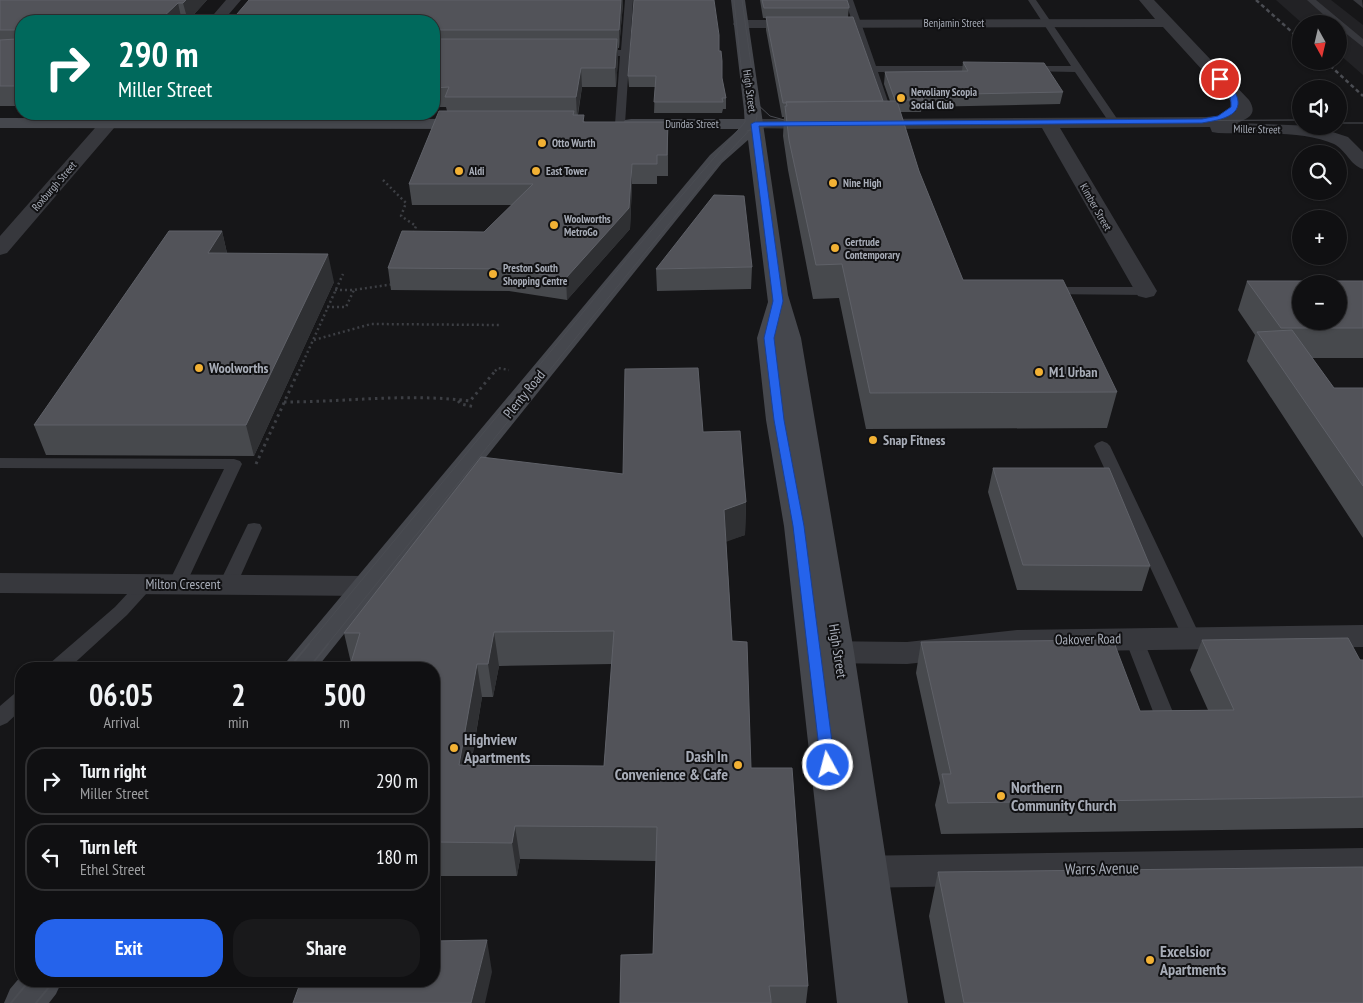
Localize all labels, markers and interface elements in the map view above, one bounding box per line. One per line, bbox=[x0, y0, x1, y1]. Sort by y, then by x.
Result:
north arrow bbox=[1292, 15, 1348, 70]
map controls bbox=[1292, 15, 1347, 330]
street label: Benjamin Street bbox=[924, 16, 984, 30]
text: 290 m bbox=[118, 31, 199, 77]
icon: right bbox=[35, 35, 100, 100]
pin bbox=[1199, 58, 1241, 100]
icon: arrive bbox=[1206, 65, 1234, 93]
street label: High Street bbox=[740, 69, 760, 113]
text: Miller Street bbox=[118, 75, 212, 103]
button: sound bbox=[1292, 80, 1347, 135]
place label: Nevoliany Scopia Social Club bbox=[911, 85, 978, 112]
marker: Nevoliany Scopia Social Club bbox=[895, 92, 907, 104]
street label: Dundas Street bbox=[665, 117, 719, 131]
street label: Miller Street bbox=[1233, 122, 1281, 136]
place label: Otto Wurth bbox=[552, 136, 595, 150]
marker: Otto Wurth bbox=[536, 137, 548, 149]
button: search bbox=[1292, 145, 1347, 200]
street label: Roxburgh Street bbox=[29, 158, 79, 214]
place label: Aldi bbox=[468, 164, 485, 178]
place label: East Tower bbox=[546, 164, 588, 178]
marker: Aldi bbox=[453, 165, 465, 177]
marker: East Tower bbox=[530, 165, 542, 177]
place label: Nine High bbox=[843, 176, 882, 190]
marker: Nine High bbox=[827, 177, 839, 189]
street label: Kimber Street bbox=[1077, 181, 1115, 233]
button: + bbox=[1292, 210, 1347, 265]
place label: Woolworths MetroGo bbox=[563, 212, 611, 239]
marker: Woolworths MetroGo bbox=[548, 219, 560, 231]
place label: Gertrude Contemporary bbox=[845, 235, 901, 262]
marker: Gertrude Contemporary bbox=[829, 242, 841, 254]
place label: Preston South Shopping Centre bbox=[503, 261, 568, 288]
marker: Preston South Shopping Centre bbox=[487, 268, 499, 280]
button: − bbox=[1292, 275, 1347, 330]
place label: Woolworths bbox=[208, 359, 269, 377]
marker: Woolworths bbox=[193, 362, 205, 374]
place label: M1 Urban bbox=[1049, 363, 1097, 381]
street label: Plenty Road bbox=[499, 366, 549, 422]
marker: M1 Urban bbox=[1033, 366, 1045, 378]
place label: Snap Fitness bbox=[883, 431, 946, 449]
marker: Snap Fitness bbox=[867, 434, 879, 446]
street label: Milton Crescent bbox=[145, 575, 221, 593]
street label: High Street bbox=[825, 623, 851, 680]
street label: Oakover Road bbox=[1055, 629, 1121, 649]
text: 06:05 bbox=[89, 675, 154, 714]
text: 2 bbox=[231, 675, 246, 714]
text: 500 bbox=[323, 675, 366, 714]
text: Arrival bbox=[103, 712, 140, 732]
text: min bbox=[228, 712, 249, 732]
text: m bbox=[339, 712, 350, 732]
place label: Highview Apartments bbox=[463, 729, 531, 767]
position arrow bbox=[801, 738, 853, 790]
marker: Highview Apartments bbox=[448, 742, 460, 754]
place label: Dash In Convenience & Cafe bbox=[615, 746, 728, 784]
text: Turn right bbox=[80, 759, 146, 783]
marker: Dash In Convenience & Cafe bbox=[732, 759, 744, 771]
icon: right bbox=[37, 767, 65, 795]
text: 290 m bbox=[376, 769, 418, 793]
place label: Northern Community Church bbox=[1011, 777, 1117, 815]
text: Miller Street bbox=[80, 783, 149, 803]
marker: Northern Community Church bbox=[995, 790, 1007, 802]
text: Turn left bbox=[80, 835, 137, 859]
icon: left bbox=[37, 843, 65, 871]
text: 180 m bbox=[376, 845, 418, 869]
street label: Warrs Avenue bbox=[1065, 857, 1139, 879]
text: Ethel Street bbox=[80, 859, 145, 879]
button: Exit bbox=[35, 919, 223, 977]
button: Share bbox=[233, 919, 420, 977]
place label: Excelsior Apartments bbox=[1159, 941, 1227, 979]
marker: Excelsior Apartments bbox=[1144, 954, 1156, 966]

